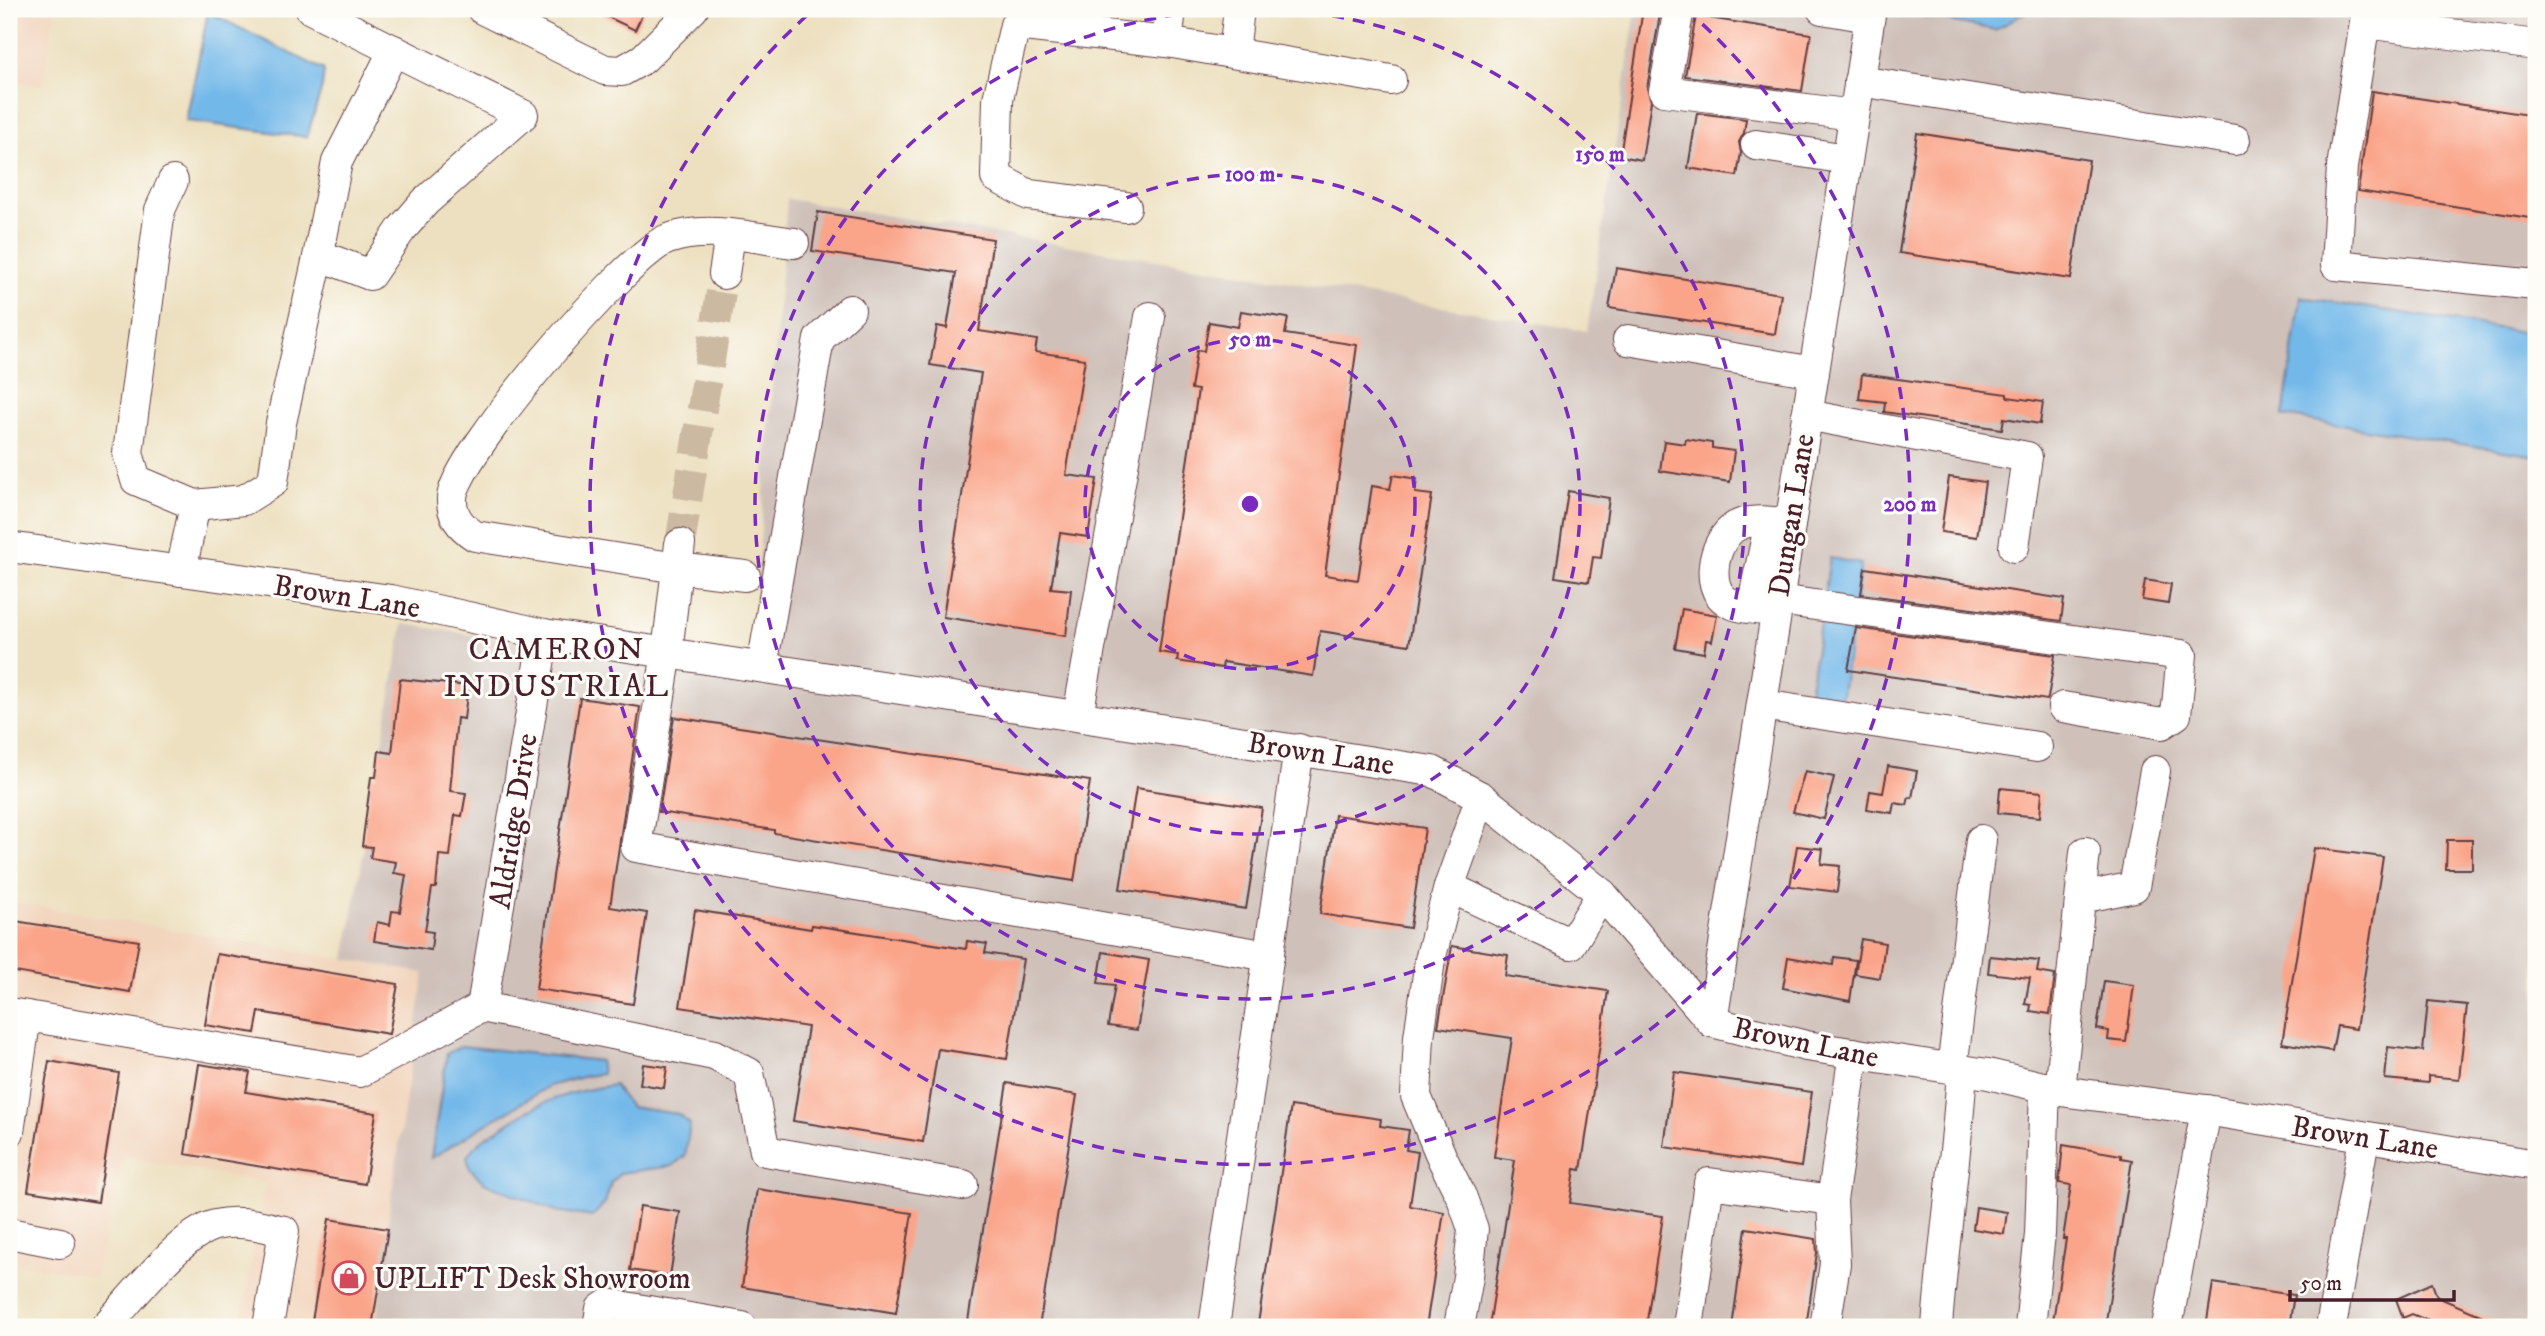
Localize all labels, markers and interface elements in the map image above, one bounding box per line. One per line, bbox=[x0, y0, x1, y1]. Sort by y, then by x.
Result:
text: 150 m bbox=[1575, 142, 1625, 168]
text: 100 m bbox=[1225, 162, 1275, 188]
text: 50 m bbox=[1228, 327, 1271, 353]
street label: Dungan Lane bbox=[1761, 431, 1824, 599]
centre of rings bbox=[1238, 492, 1262, 516]
text: 200 m bbox=[1883, 492, 1937, 518]
street label: Brown Lane bbox=[271, 568, 423, 627]
district label: CAMERON INDUSTRIAL bbox=[444, 630, 670, 707]
street label: Brown Lane bbox=[1245, 725, 1397, 784]
street label: Aldridge Drive bbox=[482, 731, 547, 912]
street label: Brown Lane bbox=[1729, 1010, 1882, 1077]
street label: Brown Lane bbox=[2289, 1109, 2441, 1168]
shop icon: UPLIFT Desk Showroom bbox=[330, 1259, 368, 1297]
scale bar bbox=[2290, 1259, 2454, 1303]
place label: UPLIFT Desk Showroom bbox=[374, 1261, 691, 1298]
text: 50 m bbox=[2300, 1271, 2342, 1297]

